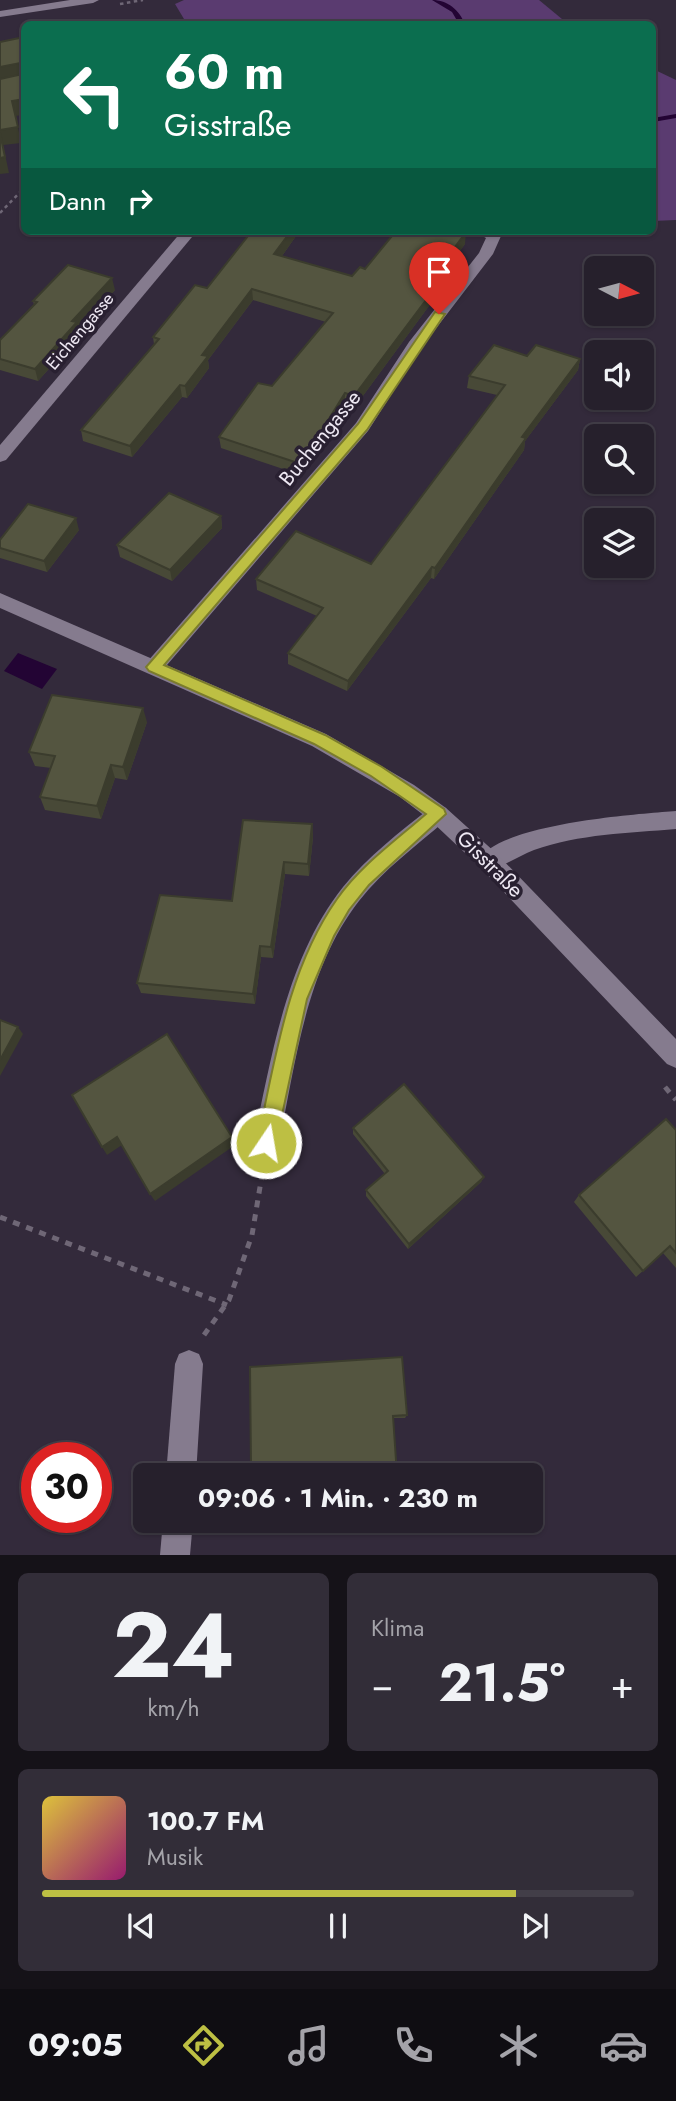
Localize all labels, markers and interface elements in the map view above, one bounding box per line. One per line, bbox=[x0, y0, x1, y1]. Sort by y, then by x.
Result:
text: 60 m bbox=[164, 37, 284, 107]
icon: left bbox=[49, 49, 140, 140]
text: Gisstraße bbox=[164, 102, 292, 148]
text: Dann bbox=[49, 182, 107, 220]
icon: right bbox=[121, 182, 159, 220]
pin bbox=[409, 242, 469, 314]
icon: arrive bbox=[420, 253, 458, 291]
north arrow bbox=[584, 256, 654, 326]
map controls bbox=[584, 256, 654, 578]
street label: Eichengasse bbox=[40, 287, 120, 375]
button: sound bbox=[584, 340, 654, 410]
street label: Buchengasse bbox=[272, 384, 368, 492]
button: search bbox=[584, 424, 654, 494]
button: layers bbox=[584, 508, 654, 578]
street label: Gisstraße bbox=[450, 824, 530, 904]
position arrow bbox=[229, 1106, 303, 1180]
speed limit sign: 30 bbox=[21, 1442, 112, 1533]
text: 09:06 · 1 Min. · 230 m bbox=[198, 1479, 478, 1517]
text: 24 bbox=[112, 1580, 235, 1711]
text: Klima bbox=[371, 1611, 424, 1645]
text: 21.5° bbox=[439, 1645, 565, 1721]
text: − bbox=[371, 1657, 393, 1712]
text: + bbox=[611, 1657, 634, 1712]
text: km/h bbox=[148, 1691, 199, 1725]
text: 100.7 FM bbox=[147, 1802, 264, 1840]
text: Musik bbox=[147, 1840, 203, 1874]
icon: previous bbox=[122, 1907, 160, 1945]
icon: pause bbox=[319, 1907, 357, 1945]
icon: next bbox=[516, 1907, 554, 1945]
icon: directions bbox=[179, 2021, 228, 2070]
icon: music bbox=[284, 2021, 333, 2070]
icon: phone bbox=[389, 2021, 438, 2070]
icon: climate bbox=[494, 2021, 543, 2070]
icon: car bbox=[599, 2021, 648, 2070]
text: 09:05 bbox=[28, 2022, 123, 2068]

